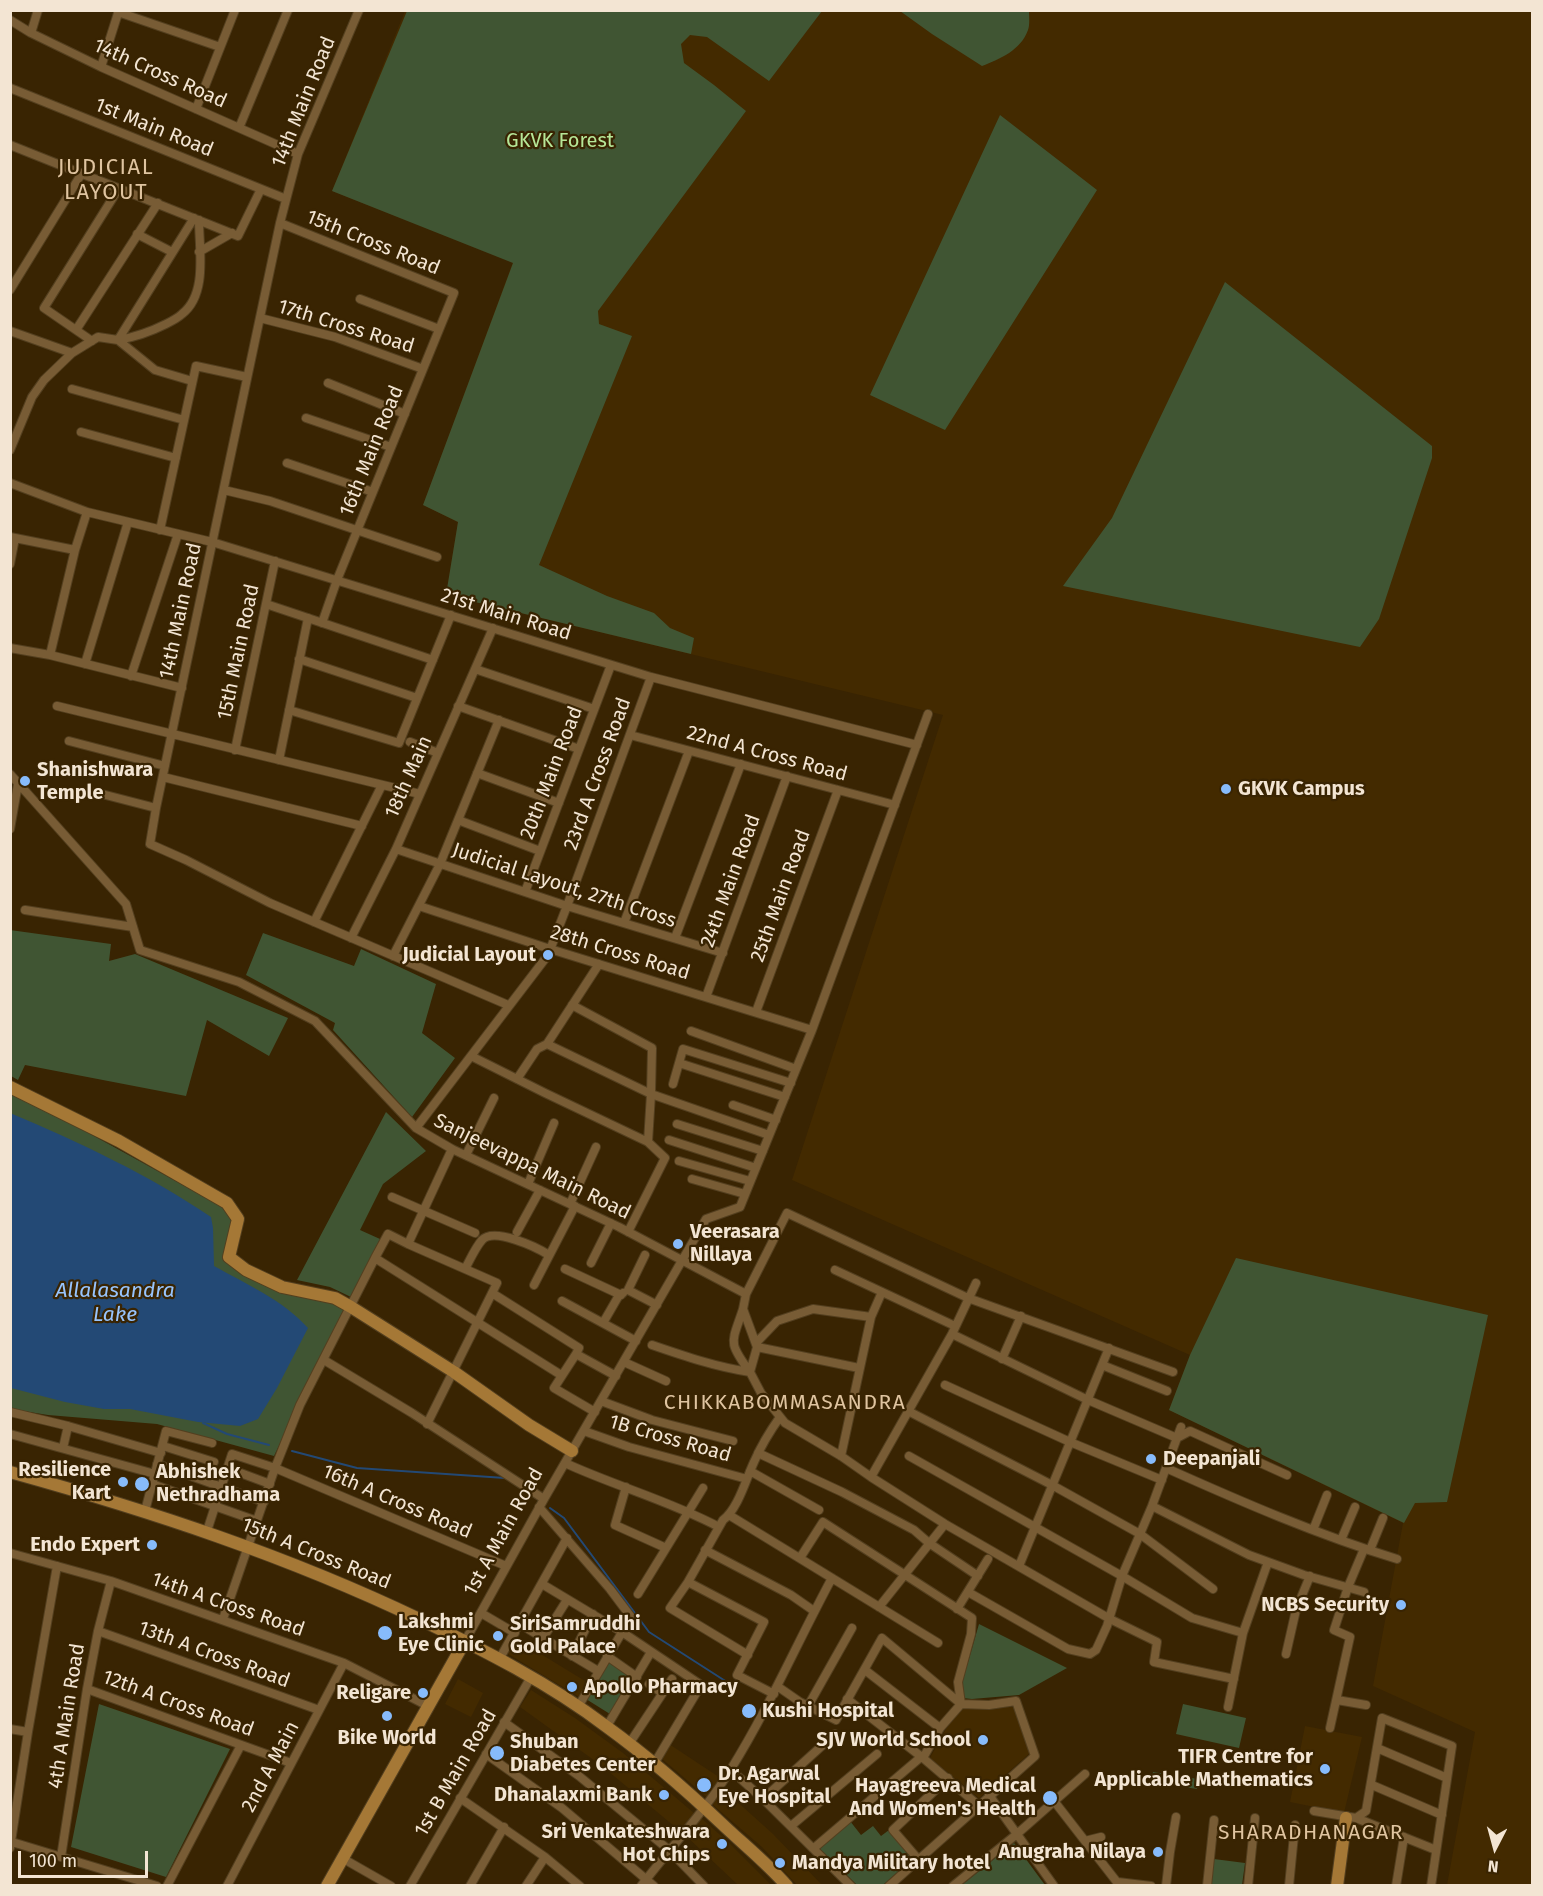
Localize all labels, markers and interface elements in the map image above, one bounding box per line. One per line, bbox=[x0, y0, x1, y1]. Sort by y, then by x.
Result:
street label: 14th Main Road bbox=[267, 33, 341, 171]
street label: 14th Cross Road bbox=[90, 34, 230, 114]
street label: 1st Main Road bbox=[91, 93, 217, 163]
park label: GKVK Forest bbox=[506, 129, 614, 153]
district label: JUDICIAL LAYOUT bbox=[58, 155, 154, 206]
street label: 15th Cross Road bbox=[302, 205, 444, 281]
street label: 17th Cross Road bbox=[275, 295, 417, 359]
street label: 16th Main Road bbox=[335, 382, 409, 520]
street label: 14th Main Road bbox=[155, 541, 207, 681]
street label: 15th Main Road bbox=[213, 582, 265, 722]
street label: 21st Main Road bbox=[438, 584, 574, 646]
street label: 23rd A Cross Road bbox=[559, 694, 637, 854]
street label: 20th Main Road bbox=[516, 703, 588, 843]
street label: 22nd A Cross Road bbox=[684, 721, 850, 787]
street label: 18th Main bbox=[380, 732, 438, 822]
place label: Shanishwara Temple bbox=[37, 758, 153, 805]
marker: Shanishwara Temple bbox=[18, 774, 32, 788]
place label: GKVK Campus bbox=[1238, 777, 1365, 801]
marker: GKVK Campus bbox=[1219, 782, 1233, 796]
street label: 24th Main Road bbox=[696, 811, 766, 951]
street label: 25th Main Road bbox=[746, 826, 816, 966]
street label: Judicial Layout, 27th Cross bbox=[449, 838, 679, 934]
street label: 28th Cross Road bbox=[547, 920, 693, 986]
place label: Judicial Layout bbox=[402, 943, 536, 967]
marker: Judicial Layout bbox=[541, 948, 555, 962]
street label: Sanjeevappa Main Road bbox=[430, 1109, 634, 1225]
place label: Veerasara Nillaya bbox=[690, 1220, 780, 1267]
marker: Veerasara Nillaya bbox=[671, 1237, 685, 1251]
water label: Allalasandra Lake bbox=[55, 1278, 175, 1328]
district label: CHIKKABOMMASANDRA bbox=[664, 1390, 906, 1416]
street label: 1B Cross Road bbox=[606, 1410, 734, 1468]
place label: Deepanjali bbox=[1163, 1447, 1260, 1471]
marker: Deepanjali bbox=[1144, 1452, 1158, 1466]
place label: Resilience Kart bbox=[18, 1458, 111, 1505]
place label: Abhishek Nethradhama bbox=[156, 1460, 280, 1507]
street label: 16th A Cross Road bbox=[319, 1460, 475, 1544]
street label: 1st A Main Road bbox=[459, 1464, 549, 1600]
marker: Resilience Kart bbox=[116, 1475, 130, 1489]
marker: Abhishek Nethradhama bbox=[133, 1475, 151, 1493]
street label: 15th A Cross Road bbox=[238, 1513, 394, 1595]
place label: Endo Expert bbox=[30, 1533, 140, 1557]
marker: Endo Expert bbox=[145, 1538, 159, 1552]
street label: 14th A Cross Road bbox=[148, 1568, 308, 1642]
place label: NCBS Security bbox=[1261, 1593, 1389, 1617]
marker: NCBS Security bbox=[1394, 1598, 1408, 1612]
place label: Lakshmi Eye Clinic bbox=[398, 1610, 484, 1657]
place label: SiriSamruddhi Gold Palace bbox=[510, 1612, 641, 1659]
street label: 13th A Cross Road bbox=[135, 1616, 293, 1694]
marker: Lakshmi Eye Clinic bbox=[376, 1624, 394, 1642]
marker: SiriSamruddhi Gold Palace bbox=[491, 1629, 505, 1643]
street label: 4th A Main Road bbox=[44, 1642, 90, 1790]
street label: 12th A Cross Road bbox=[99, 1666, 257, 1742]
place label: Apollo Pharmacy bbox=[584, 1675, 738, 1699]
marker: Apollo Pharmacy bbox=[565, 1680, 579, 1694]
place label: Religare bbox=[336, 1681, 411, 1705]
marker: Religare bbox=[416, 1686, 430, 1700]
place label: Kushi Hospital bbox=[762, 1699, 894, 1723]
marker: Kushi Hospital bbox=[740, 1702, 758, 1720]
street label: 1st B Main Road bbox=[410, 1705, 502, 1841]
marker: Bike World bbox=[380, 1709, 394, 1723]
street label: 2nd A Main bbox=[237, 1717, 305, 1817]
place label: Bike World bbox=[338, 1726, 436, 1750]
place label: SJV World School bbox=[816, 1728, 971, 1752]
place label: Shuban Diabetes Center bbox=[510, 1730, 655, 1777]
marker: SJV World School bbox=[976, 1733, 990, 1747]
marker: Shuban Diabetes Center bbox=[488, 1744, 506, 1762]
place label: TIFR Centre for Applicable Mathematics bbox=[1094, 1745, 1313, 1792]
place label: Dr. Agarwal Eye Hospital bbox=[718, 1762, 831, 1809]
marker: TIFR Centre for Applicable Mathematics bbox=[1318, 1762, 1332, 1776]
place label: Hayagreeva Medical And Women's Health bbox=[849, 1774, 1036, 1821]
marker: Dr. Agarwal Eye Hospital bbox=[695, 1776, 713, 1794]
place label: Dhanalaxmi Bank bbox=[494, 1783, 652, 1807]
marker: Dhanalaxmi Bank bbox=[657, 1788, 671, 1802]
marker: Hayagreeva Medical And Women's Health bbox=[1041, 1789, 1059, 1807]
north arrow bbox=[1465, 1818, 1525, 1878]
place label: Sri Venkateshwara Hot Chips bbox=[541, 1820, 710, 1867]
district label: SHARADHANAGAR bbox=[1218, 1820, 1404, 1846]
marker: Sri Venkateshwara Hot Chips bbox=[715, 1837, 729, 1851]
scale bar bbox=[21, 1839, 152, 1877]
place label: Anugraha Nilaya bbox=[998, 1840, 1146, 1864]
marker: Anugraha Nilaya bbox=[1151, 1845, 1165, 1859]
text: 100 m bbox=[29, 1850, 77, 1872]
place label: Mandya Military hotel bbox=[792, 1851, 990, 1875]
marker: Mandya Military hotel bbox=[773, 1856, 787, 1870]
text: N bbox=[1487, 1856, 1499, 1876]

